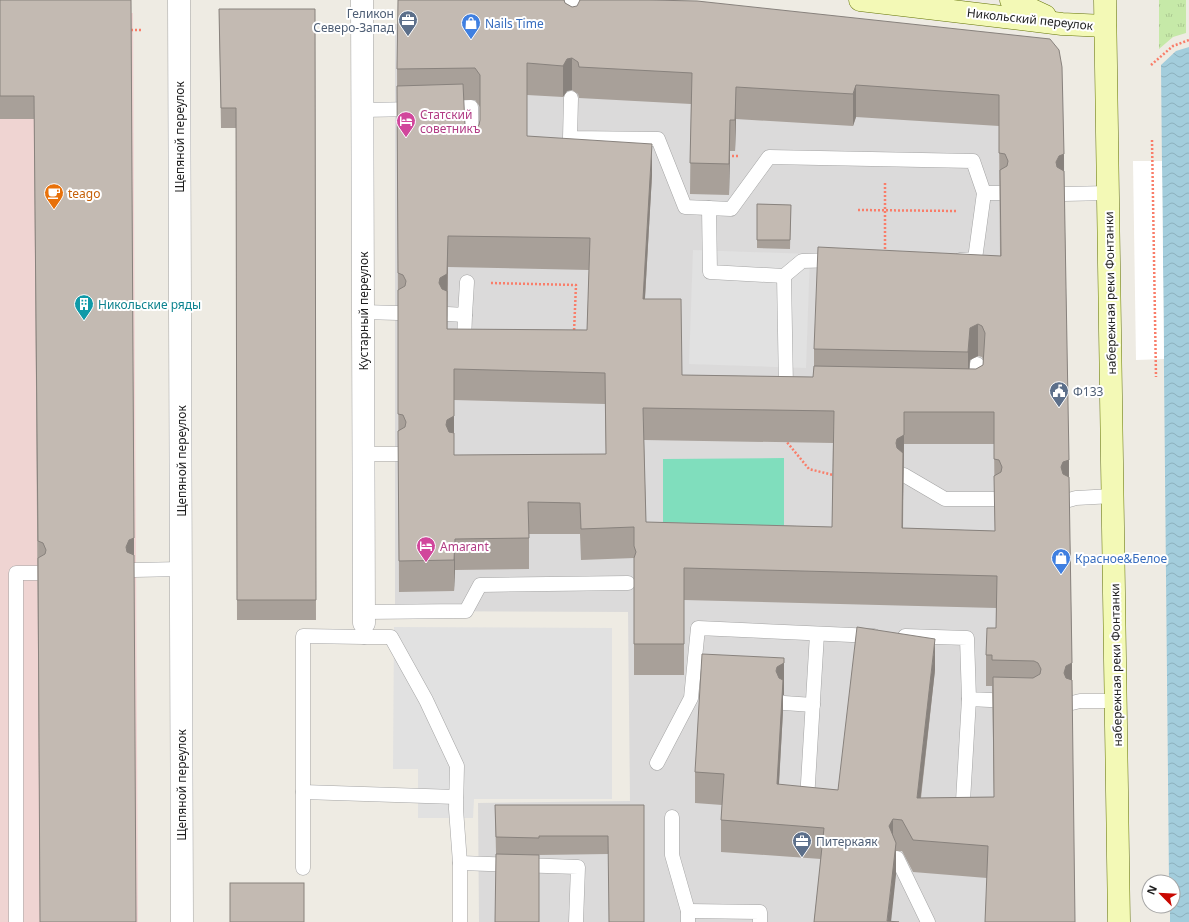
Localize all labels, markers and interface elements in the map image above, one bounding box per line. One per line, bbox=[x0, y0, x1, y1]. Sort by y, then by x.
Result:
street label: Никольский переулок bbox=[966, 4, 1095, 34]
place label: Геликон Северо-Запад bbox=[313, 5, 395, 36]
office icon: Геликон Северо-Запад bbox=[397, 9, 419, 37]
shop icon: Nails Time bbox=[460, 12, 482, 40]
place label: Nails Time bbox=[485, 15, 544, 32]
street label: Щепяной переулок bbox=[171, 81, 188, 193]
place label: Статский советникъ bbox=[420, 106, 480, 137]
hotel icon: Статский советникъ bbox=[395, 110, 417, 138]
cafe icon: teago bbox=[43, 182, 65, 210]
place label: teago bbox=[68, 185, 100, 202]
street label: набережная реки Фонтанки bbox=[1100, 211, 1120, 375]
street label: Кустарный переулок bbox=[355, 251, 372, 371]
building icon: Никольские ряды bbox=[73, 293, 95, 321]
place label: Никольские ряды bbox=[98, 296, 201, 313]
public building icon: Ф133 bbox=[1048, 380, 1070, 408]
place label: Ф133 bbox=[1073, 383, 1104, 400]
street label: Щепяной переулок bbox=[173, 405, 190, 517]
hotel icon: Amarant bbox=[415, 535, 437, 563]
place label: Amarant bbox=[440, 538, 489, 555]
shop icon: Красное&Белое bbox=[1050, 547, 1072, 575]
place label: Красное&Белое bbox=[1075, 550, 1167, 567]
street label: набережная реки Фонтанки bbox=[1106, 583, 1126, 747]
street label: Щепяной переулок bbox=[173, 729, 190, 841]
office icon: Питеркаяк bbox=[791, 830, 813, 858]
place label: Питеркаяк bbox=[816, 833, 878, 850]
north arrow bbox=[1141, 874, 1181, 914]
text: N bbox=[1143, 883, 1160, 897]

